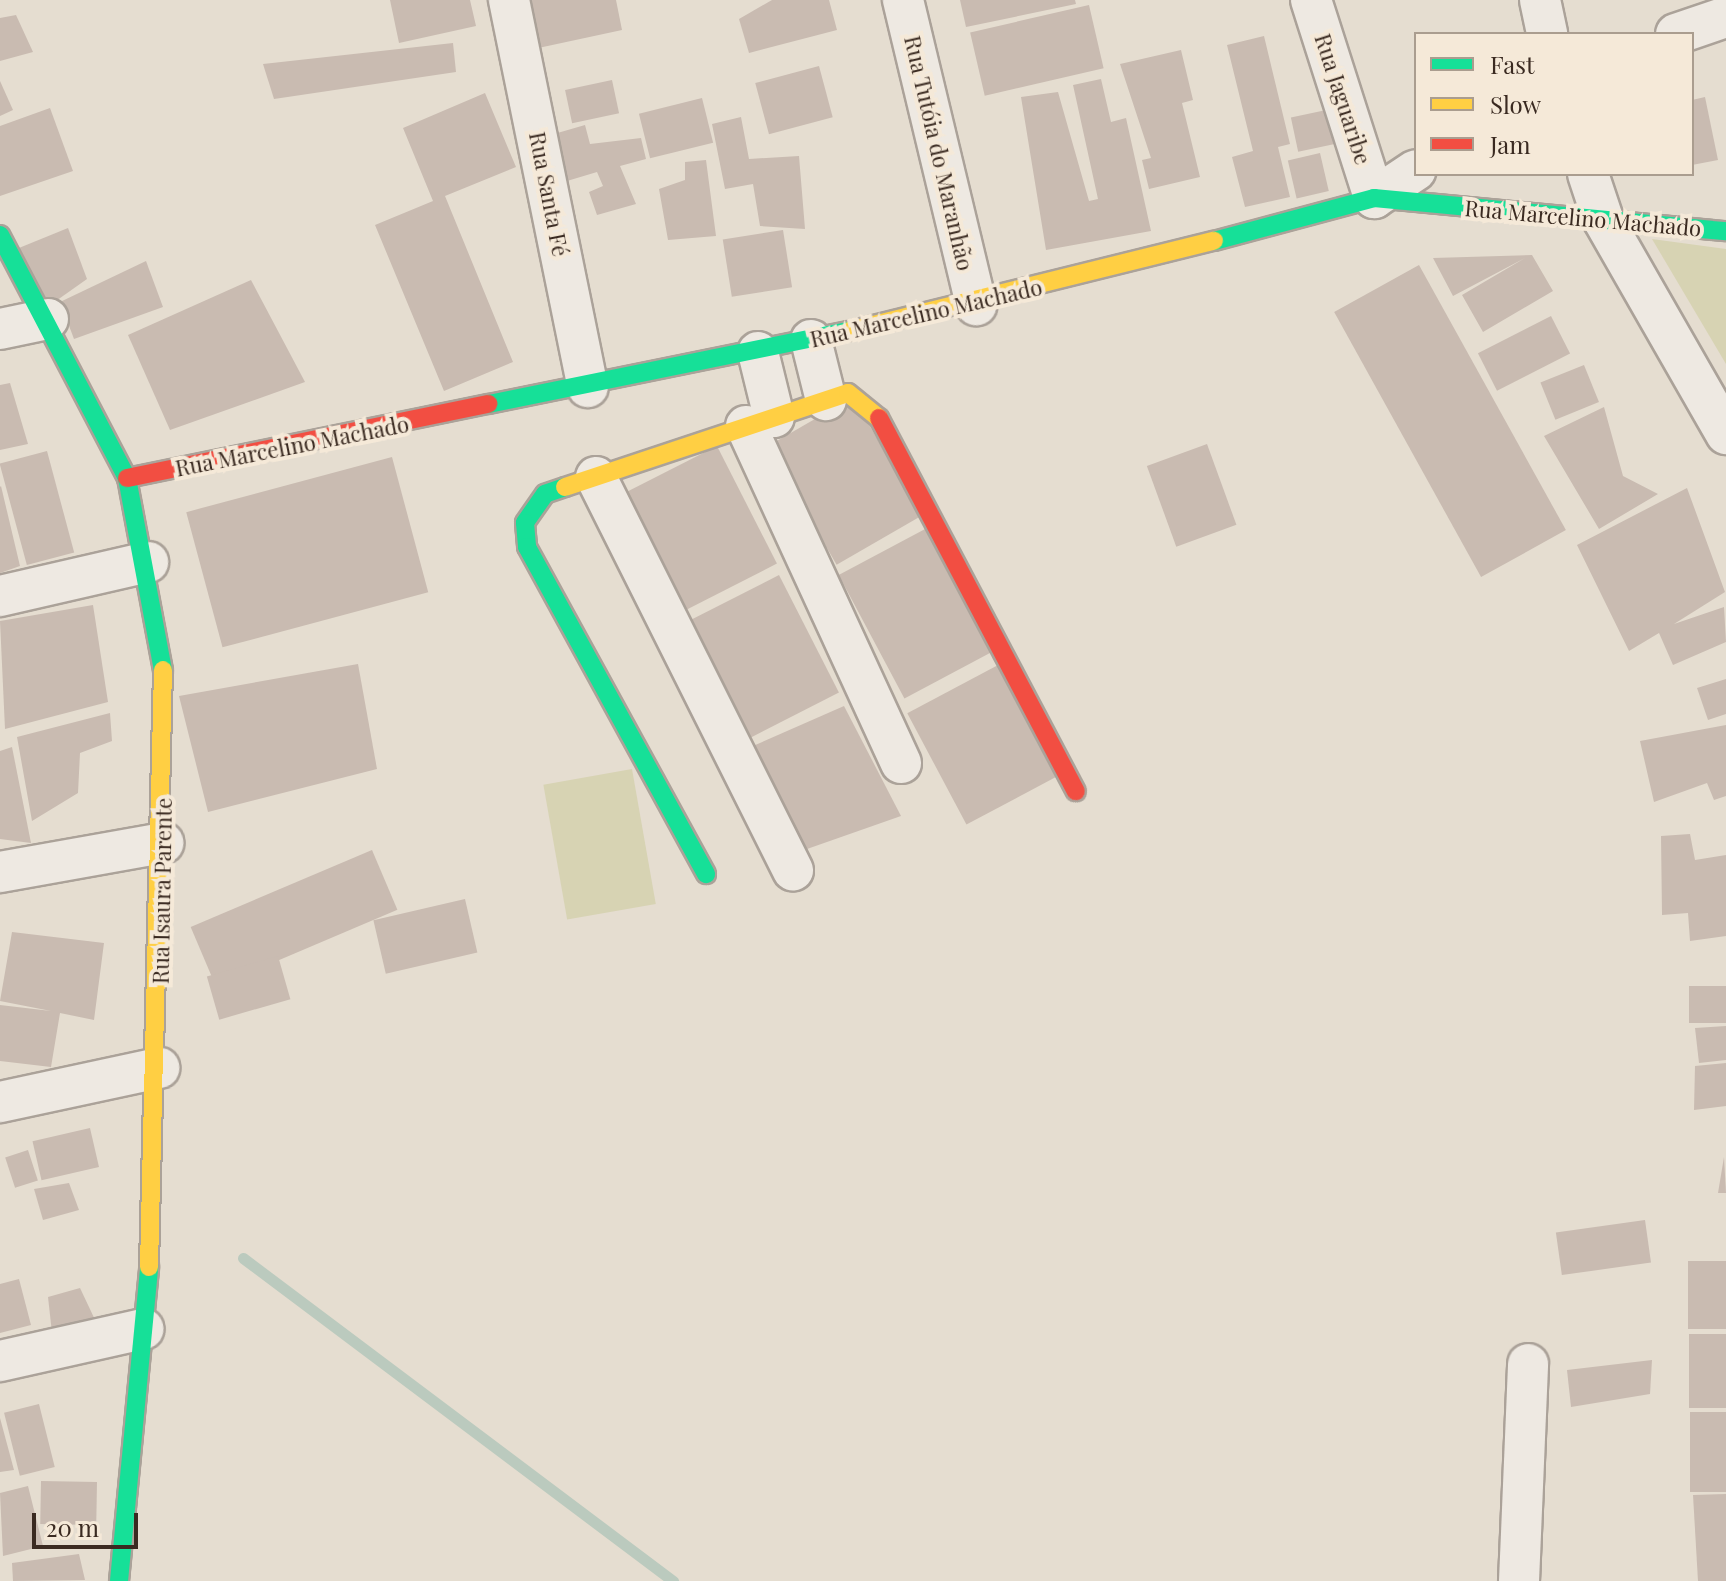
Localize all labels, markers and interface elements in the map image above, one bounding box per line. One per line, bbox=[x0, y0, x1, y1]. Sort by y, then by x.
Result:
street label: Rua Jaguaribe bbox=[1309, 30, 1377, 168]
street label: Rua Tutóia do Maranhão bbox=[899, 32, 979, 274]
legend bbox=[1414, 32, 1694, 176]
text: Fast bbox=[1490, 48, 1535, 80]
text: Slow bbox=[1490, 88, 1541, 120]
text: Jam bbox=[1490, 128, 1531, 160]
street label: Rua Santa Fé bbox=[524, 129, 574, 259]
street label: Rua Marcelino Machado bbox=[1464, 195, 1702, 241]
street label: Rua Marcelino Machado bbox=[807, 273, 1045, 353]
street label: Rua Marcelino Machado bbox=[173, 410, 411, 482]
street label: Rua Isaura Parente bbox=[147, 797, 177, 985]
scale bar bbox=[36, 1497, 142, 1547]
text: 20 m bbox=[46, 1511, 99, 1543]

